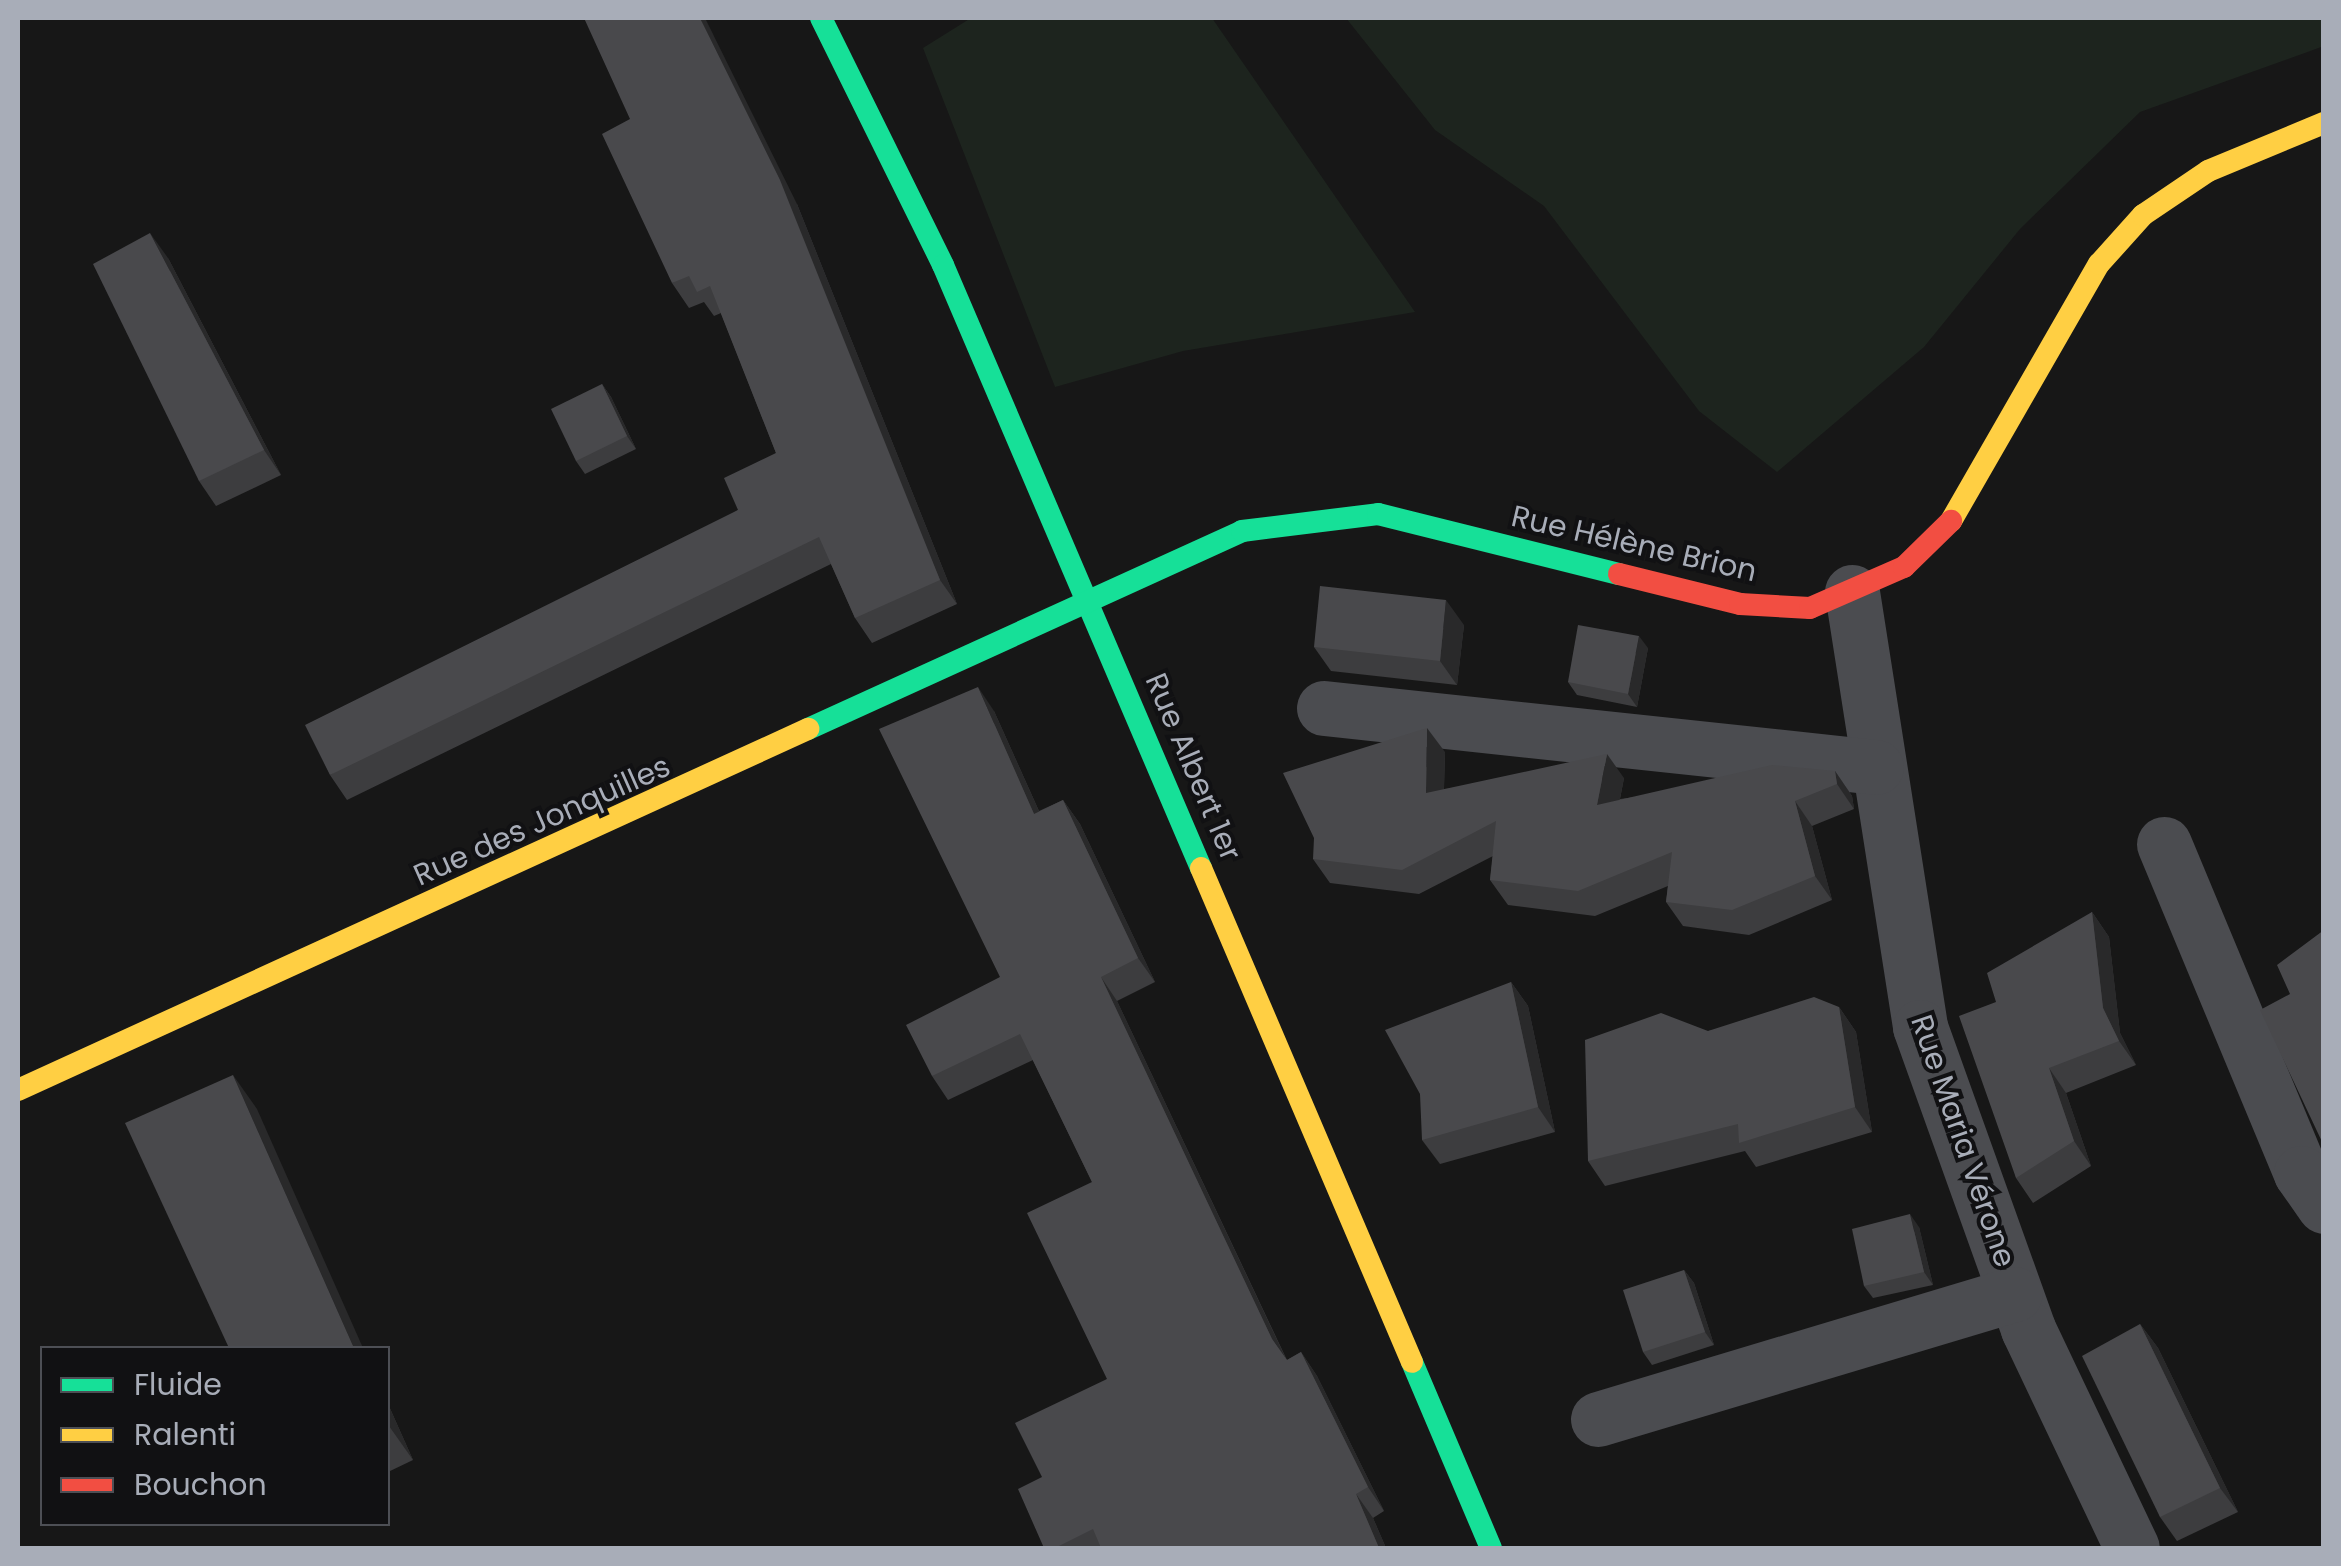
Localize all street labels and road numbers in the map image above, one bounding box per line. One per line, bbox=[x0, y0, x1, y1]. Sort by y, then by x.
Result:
street label: Rue Hélène Brion bbox=[1508, 498, 1760, 590]
street label: Rue Albert 1er bbox=[1137, 668, 1249, 866]
street label: Rue des Jonquilles bbox=[408, 748, 676, 894]
street label: Rue Maria Vérone bbox=[1903, 1010, 2023, 1272]

